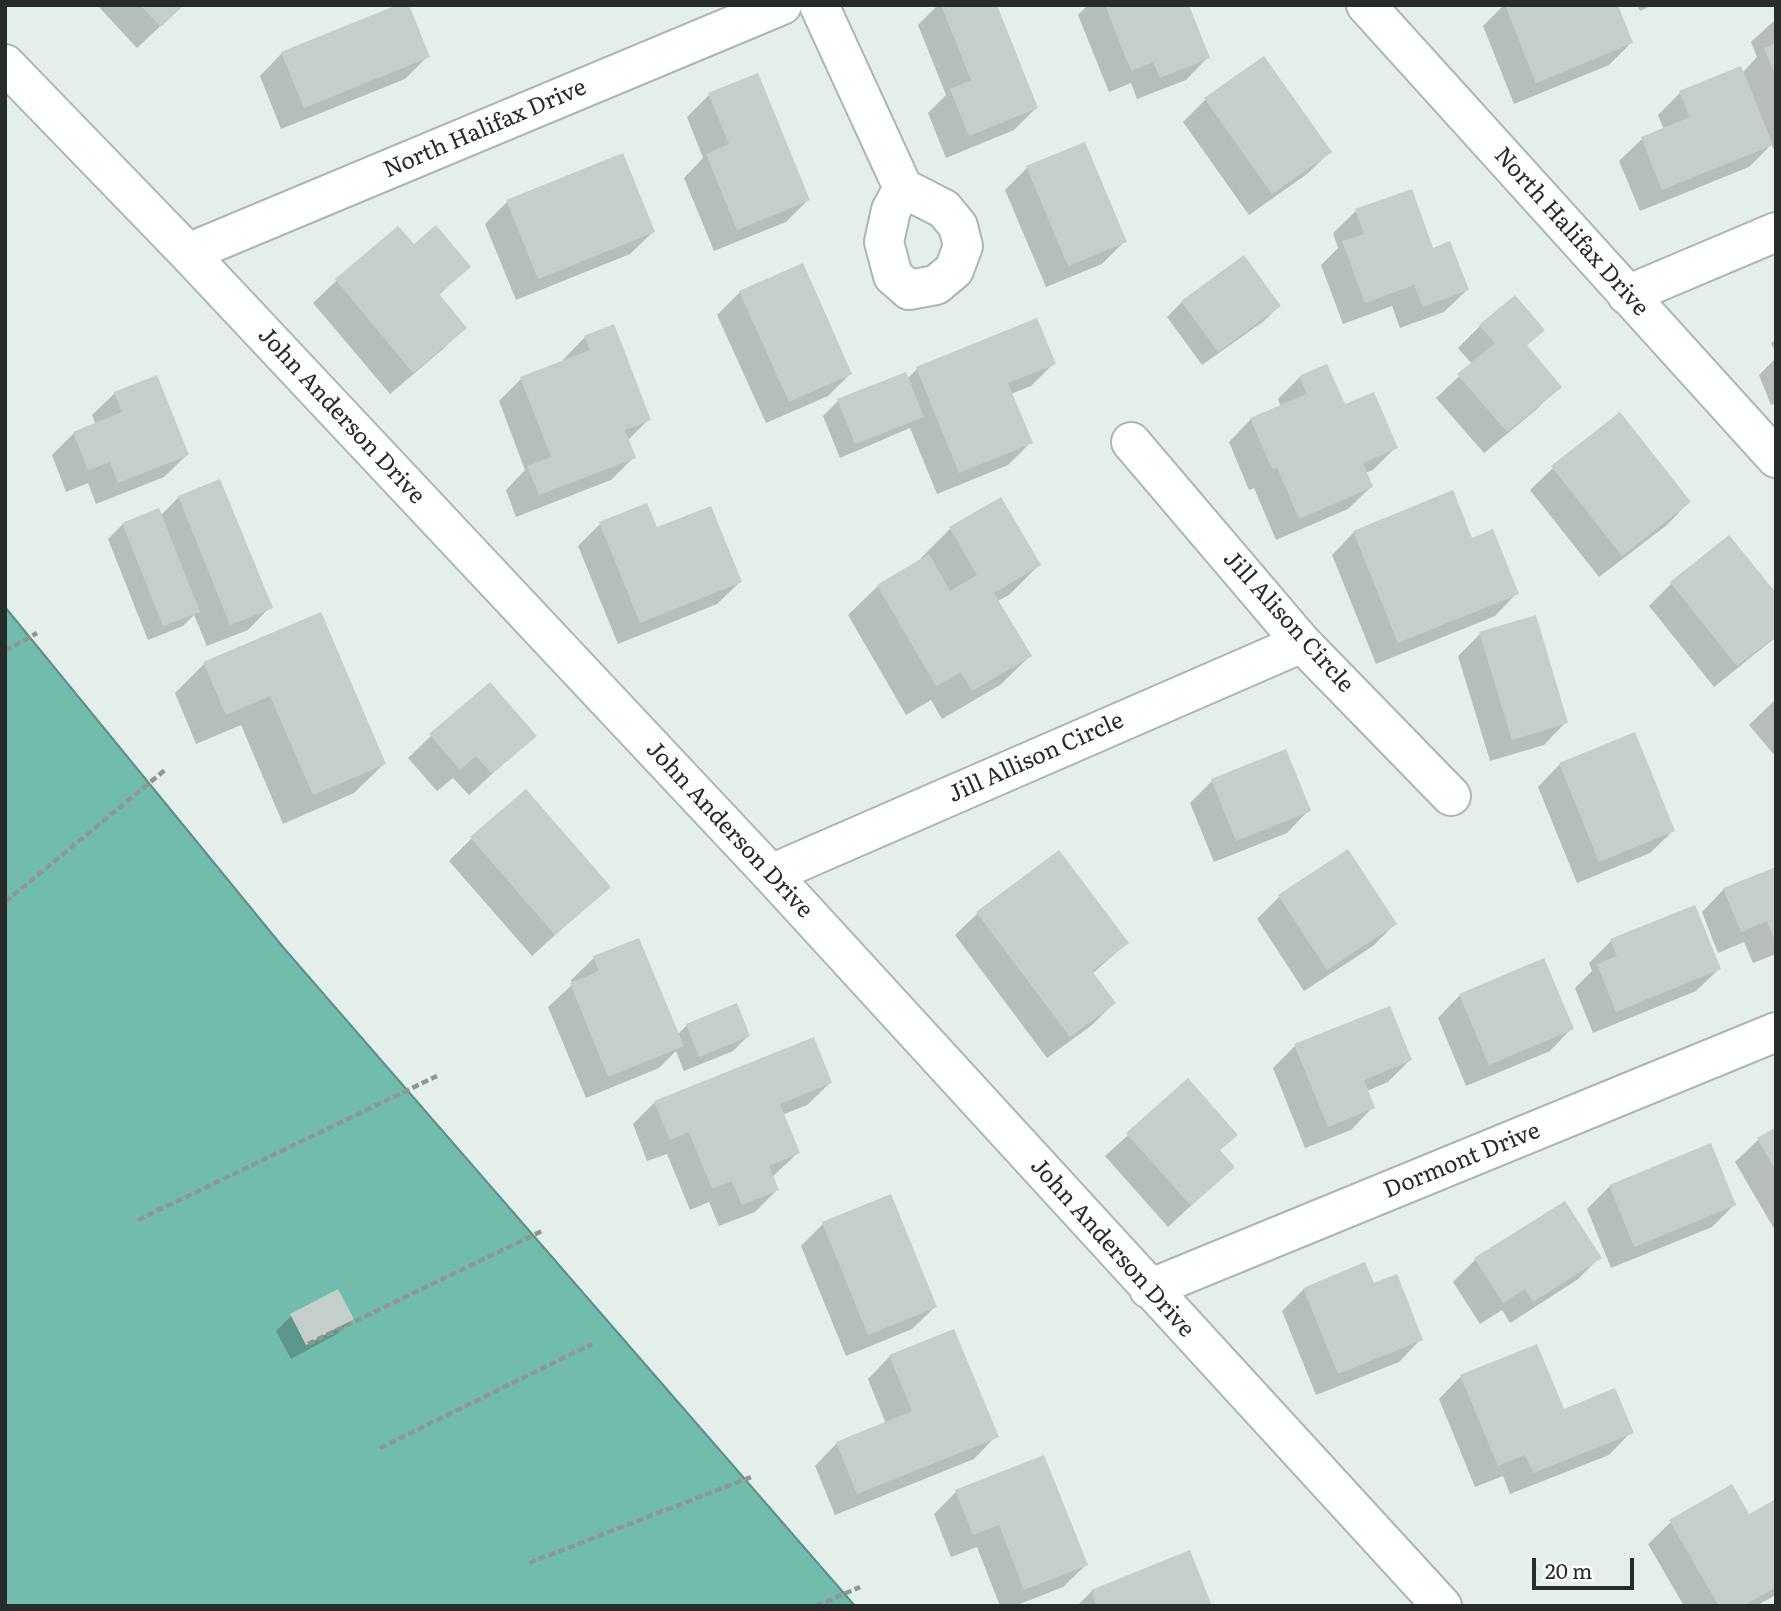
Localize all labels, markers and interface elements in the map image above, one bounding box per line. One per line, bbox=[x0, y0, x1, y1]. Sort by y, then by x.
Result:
street label: North Halifax Drive bbox=[380, 74, 590, 184]
street label: North Halifax Drive bbox=[1488, 142, 1654, 322]
street label: John Anderson Drive bbox=[252, 322, 430, 510]
street label: Jill Alison Circle bbox=[1217, 545, 1359, 699]
street label: Jill Allison Circle bbox=[944, 707, 1128, 809]
street label: John Anderson Drive bbox=[640, 736, 818, 924]
street label: Dormont Drive bbox=[1380, 1117, 1544, 1205]
street label: John Anderson Drive bbox=[1024, 1153, 1200, 1343]
scale bar bbox=[1536, 1544, 1638, 1588]
text: 20 m bbox=[1545, 1554, 1592, 1585]

